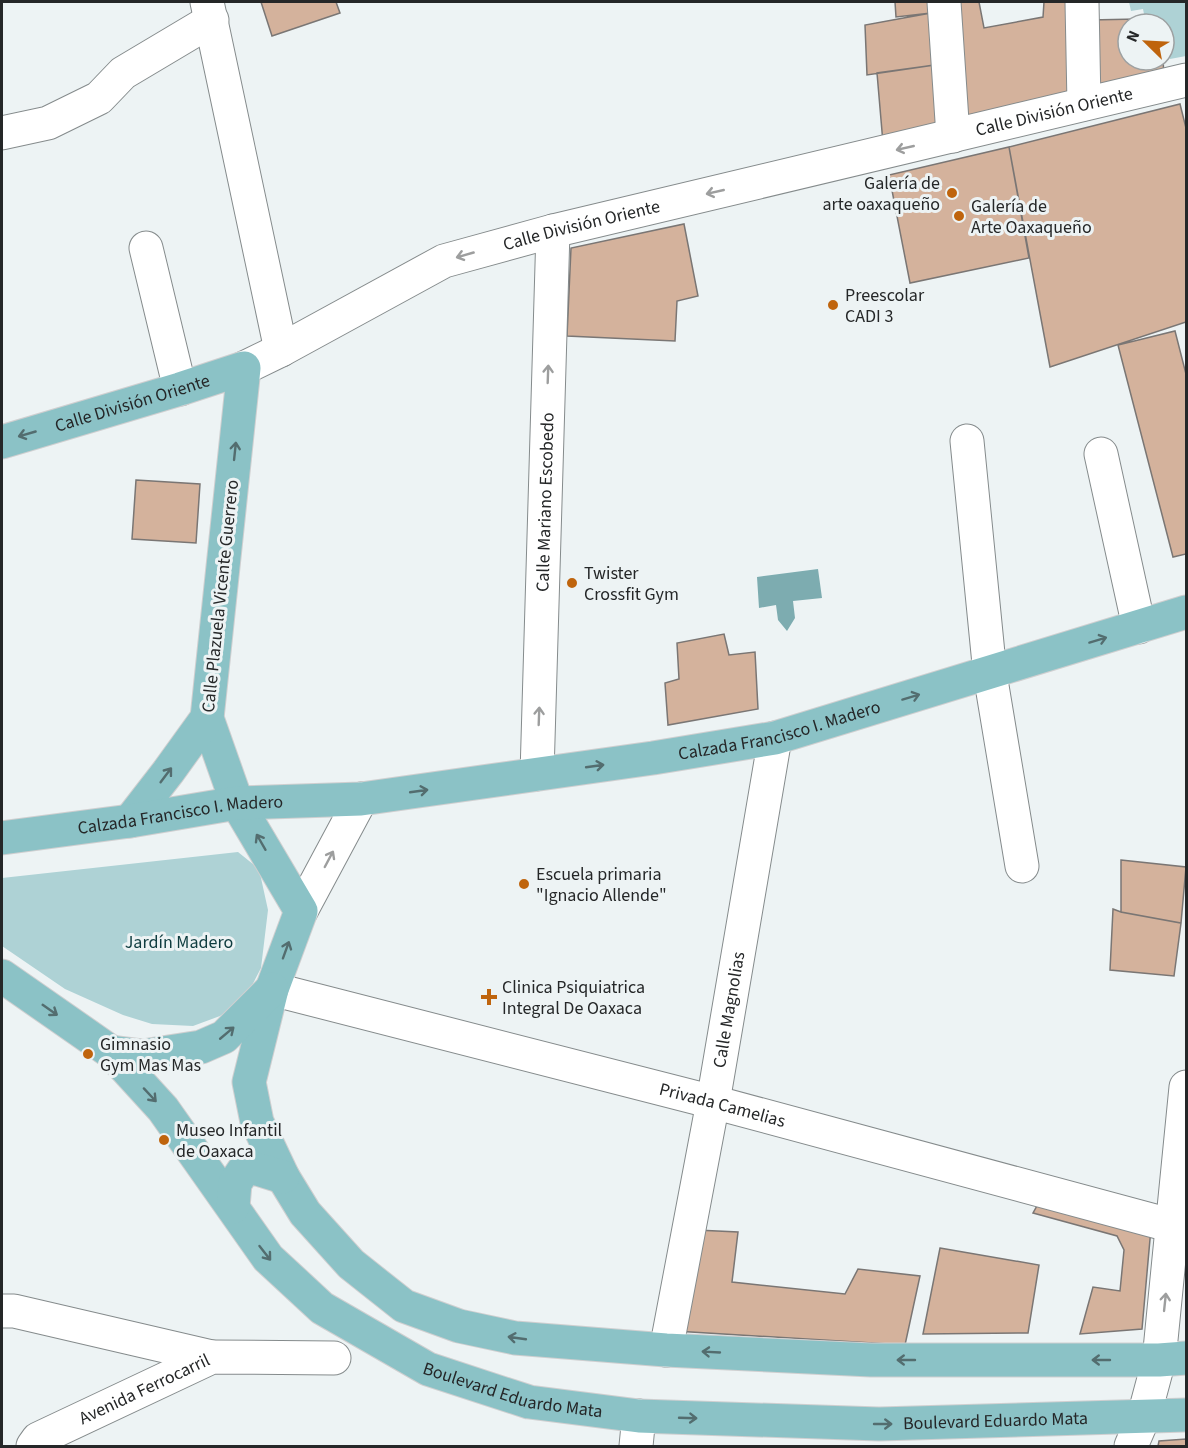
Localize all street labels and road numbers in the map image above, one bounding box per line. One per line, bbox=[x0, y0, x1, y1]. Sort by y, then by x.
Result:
street label: Calle División Oriente bbox=[973, 81, 1135, 143]
street label: Calle División Oriente bbox=[500, 194, 663, 257]
street label: Calle División Oriente bbox=[52, 368, 213, 439]
street label: Calle Mariano Escobedo bbox=[530, 412, 561, 592]
street label: Calle Plazuela Vicente Guerrero bbox=[196, 478, 245, 714]
street label: Calzada Francisco I. Madero bbox=[676, 694, 884, 767]
street label: Calzada Francisco I. Madero bbox=[76, 790, 284, 841]
street label: Calle Magnolias bbox=[707, 950, 751, 1070]
street label: Privada Camelias bbox=[656, 1077, 788, 1134]
street label: Avenida Ferrocarril bbox=[75, 1348, 214, 1431]
street label: Boulevard Eduardo Mata bbox=[420, 1356, 604, 1424]
street label: Boulevard Eduardo Mata bbox=[903, 1406, 1088, 1436]

